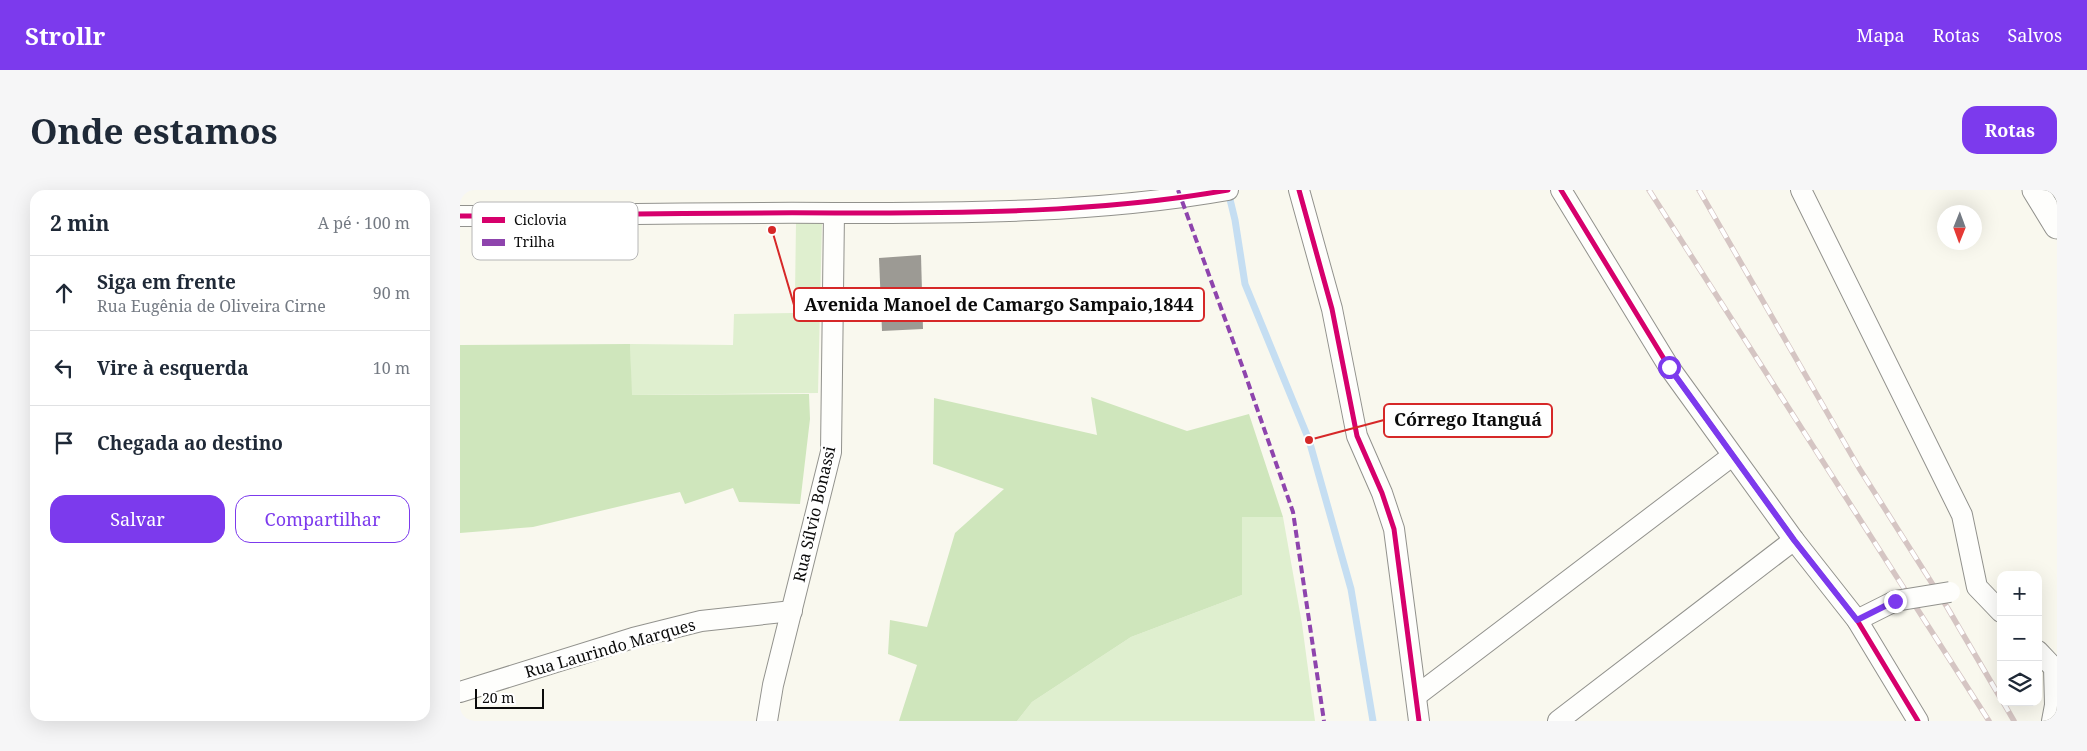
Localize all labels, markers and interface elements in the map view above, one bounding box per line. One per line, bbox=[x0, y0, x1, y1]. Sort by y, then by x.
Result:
text: Strollr bbox=[25, 19, 105, 52]
text: Mapa bbox=[1857, 23, 1905, 47]
text: Rotas bbox=[1933, 23, 1980, 47]
text: Salvos bbox=[2008, 23, 2062, 47]
button: Rotas bbox=[1962, 106, 2057, 154]
text: Onde estamos bbox=[30, 107, 278, 154]
legend bbox=[472, 202, 638, 260]
north arrow bbox=[1937, 205, 1982, 250]
text: 2 min bbox=[50, 209, 109, 237]
text: Ciclovia bbox=[514, 210, 567, 229]
text: A pé · 100 m bbox=[318, 212, 410, 234]
text: Trilha bbox=[514, 232, 555, 251]
text: Siga em frente bbox=[97, 269, 236, 295]
icon: ahead bbox=[50, 279, 78, 307]
text: 90 m bbox=[373, 282, 410, 304]
callout: Avenida Manoel de Camargo Sampaio,1844 bbox=[794, 288, 1204, 321]
text: Avenida Manoel de Camargo Sampaio,1844 bbox=[804, 292, 1194, 316]
text: Rua Eugênia de Oliveira Cirne bbox=[97, 295, 326, 317]
icon: left bbox=[50, 354, 78, 382]
text: Vire à esquerda bbox=[97, 355, 249, 381]
route start bbox=[1658, 356, 1681, 379]
text: 10 m bbox=[373, 357, 410, 379]
callout: Córrego Itanguá bbox=[1384, 404, 1552, 437]
text: Córrego Itanguá bbox=[1394, 407, 1542, 431]
icon: arrive bbox=[50, 429, 78, 457]
text: Chegada ao destino bbox=[97, 430, 283, 456]
street label: Rua Sílvio Bonassi bbox=[788, 444, 840, 584]
button: Salvar bbox=[50, 495, 225, 543]
button: Compartilhar bbox=[235, 495, 410, 543]
map controls bbox=[1997, 571, 2042, 706]
button: + bbox=[1997, 571, 2042, 616]
route end bbox=[1884, 590, 1907, 613]
street label: Rua Laurindo Marques bbox=[522, 613, 698, 683]
button: − bbox=[1997, 616, 2042, 661]
button: layers bbox=[1997, 661, 2042, 706]
scale bar bbox=[475, 686, 544, 709]
text: 20 m bbox=[482, 688, 515, 707]

